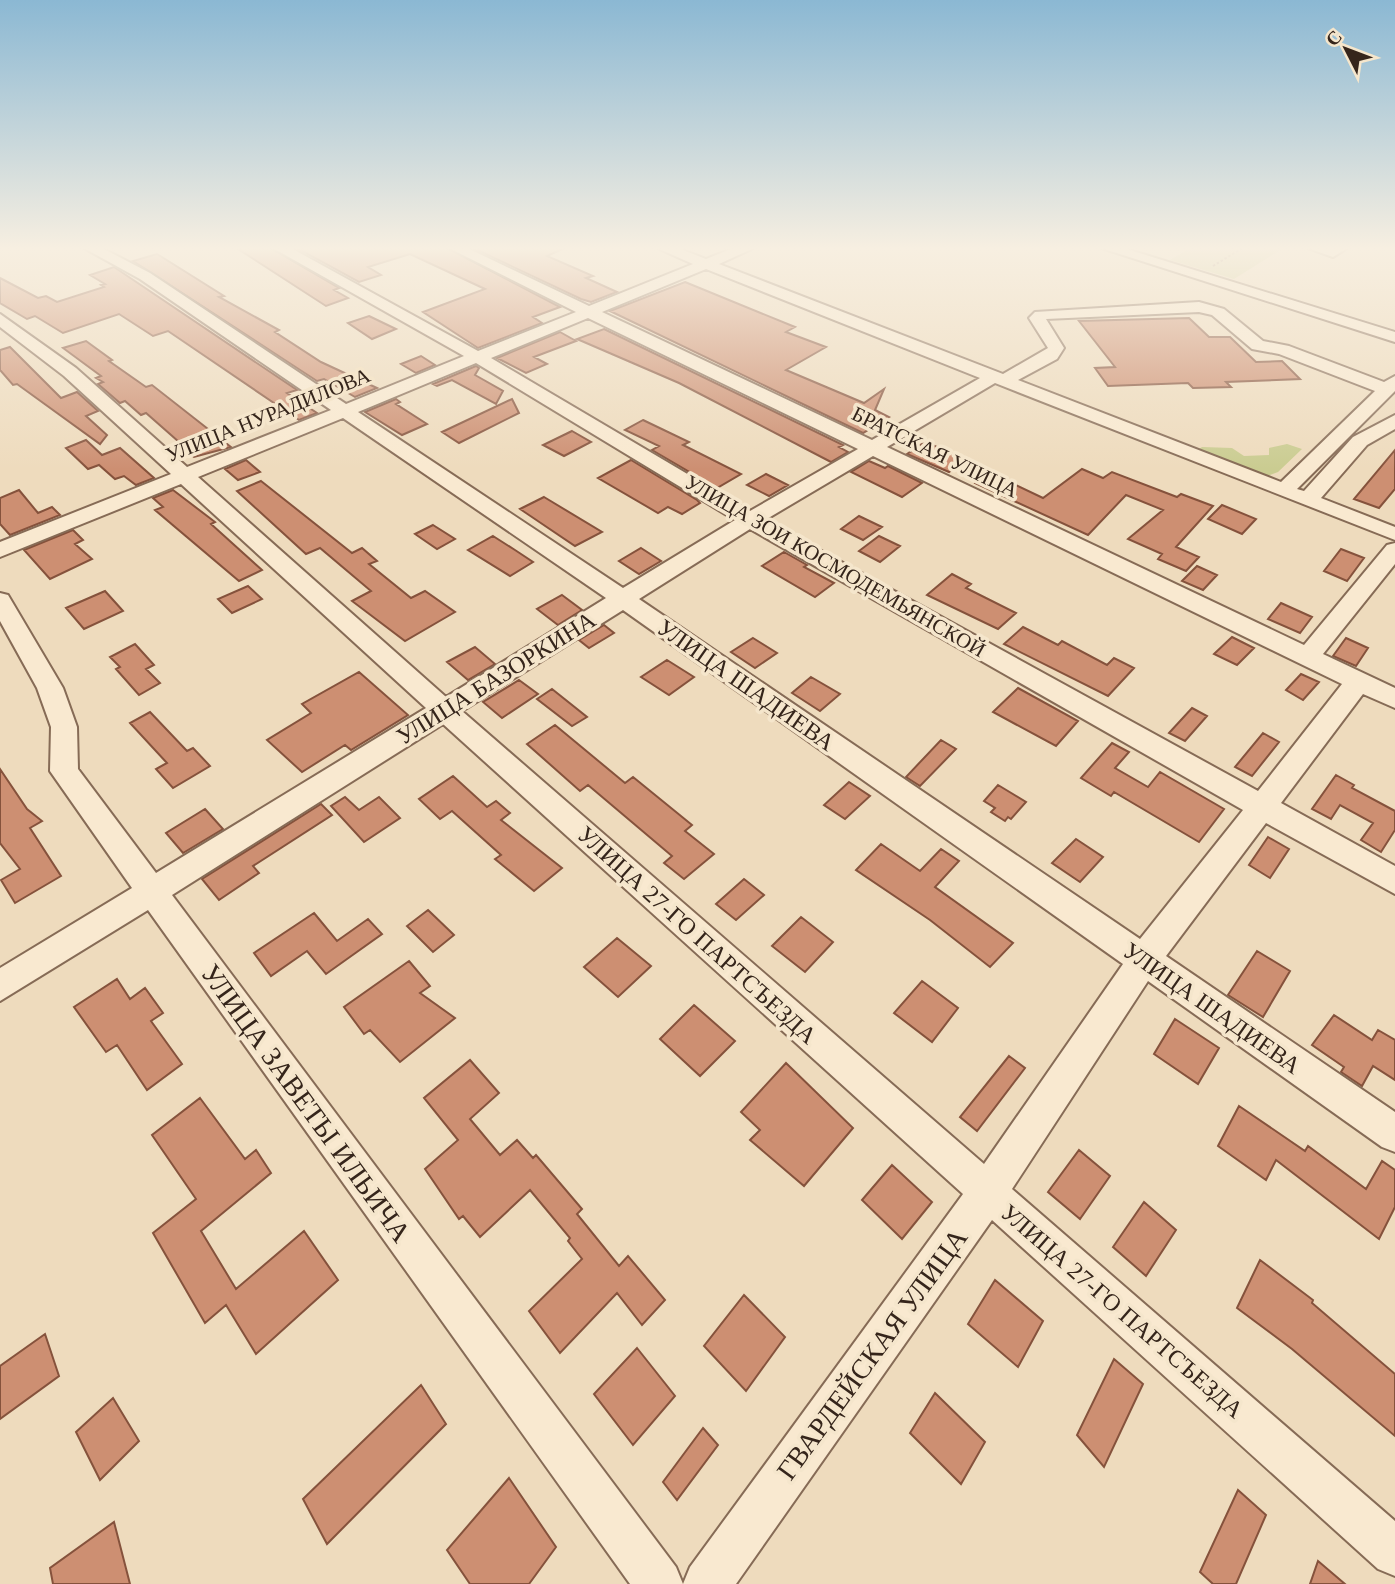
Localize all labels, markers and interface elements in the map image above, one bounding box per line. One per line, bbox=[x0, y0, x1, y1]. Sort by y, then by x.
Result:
north arrow bbox=[1311, 14, 1381, 84]
text: С bbox=[1321, 26, 1346, 50]
street label: УЛИЦА НУРАДИЛОВА bbox=[162, 363, 375, 467]
street label: БРАТСКАЯ УЛИЦА bbox=[848, 401, 1023, 503]
street label: УЛИЦА ЗОИ КОСМОДЕМЬЯНСКОЙ bbox=[680, 470, 990, 662]
street label: УЛИЦА БАЗОРКИНА bbox=[392, 606, 601, 750]
street label: УЛИЦА ШАДИЕВА bbox=[652, 614, 840, 756]
street label: УЛИЦА 27-ГО ПАРТСЪЕЗДА bbox=[572, 821, 822, 1049]
street label: УЛИЦА ШАДИЕВА bbox=[1118, 937, 1306, 1079]
street label: УЛИЦА ЗАВЕТЫ ИЛЬИЧА bbox=[195, 958, 418, 1249]
street label: УЛИЦА 27-ГО ПАРТСЪЕЗДА bbox=[996, 1199, 1249, 1424]
street label: ГВАРДЕЙСКАЯ УЛИЦА bbox=[770, 1222, 974, 1486]

